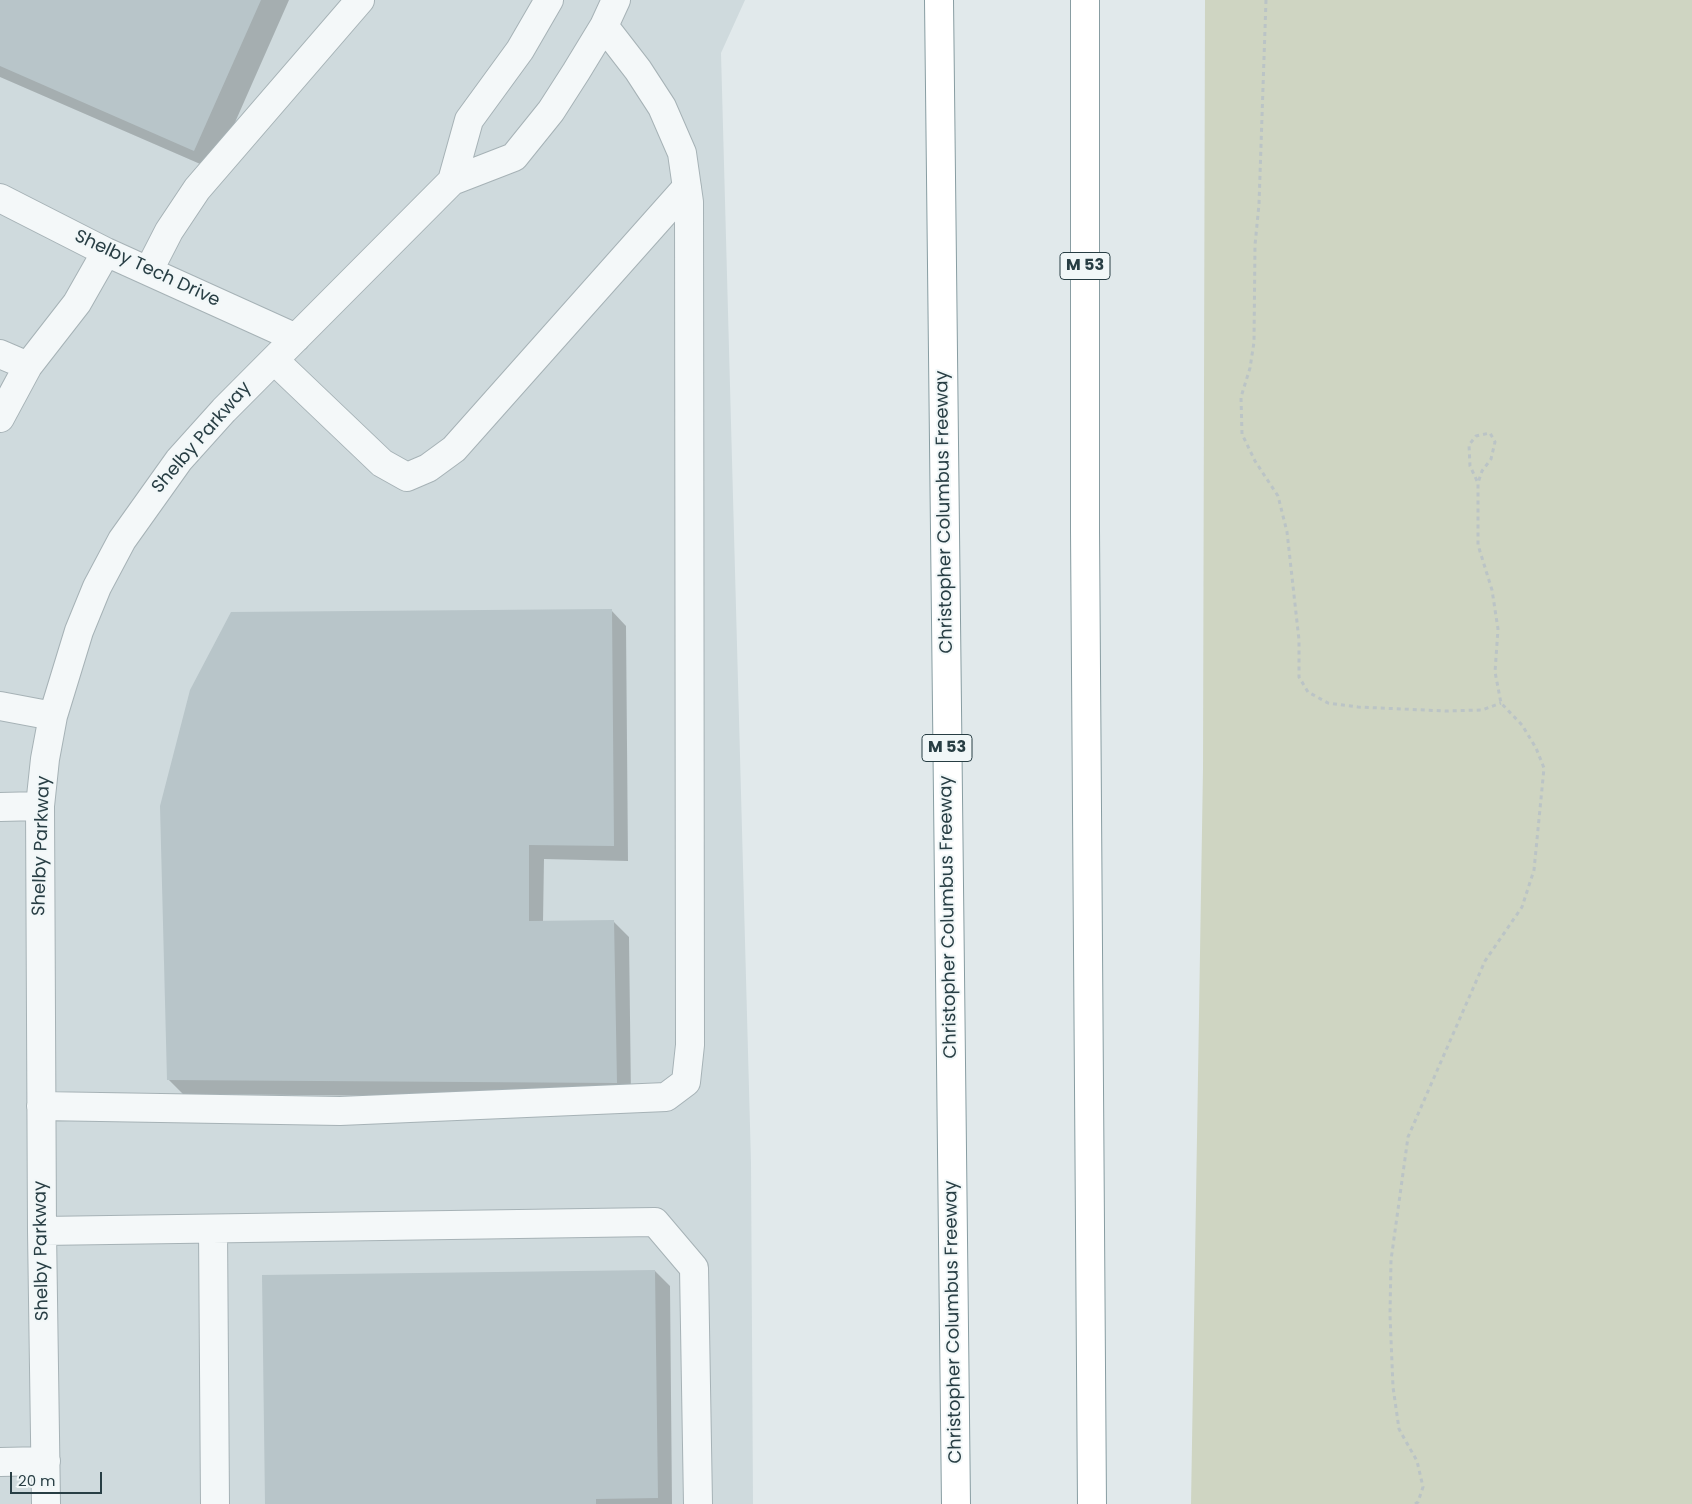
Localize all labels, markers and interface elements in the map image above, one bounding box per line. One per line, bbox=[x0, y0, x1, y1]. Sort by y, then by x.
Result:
street label: Shelby Tech Drive bbox=[71, 226, 223, 312]
road number: M 53 bbox=[1060, 252, 1110, 280]
street label: Christopher Columbus Freeway bbox=[932, 370, 958, 654]
street label: Shelby Parkway bbox=[148, 378, 256, 498]
road number: M 53 bbox=[922, 734, 972, 761]
street label: Shelby Parkway bbox=[29, 775, 55, 917]
street label: Christopher Columbus Freeway bbox=[936, 775, 962, 1059]
street label: Christopher Columbus Freeway bbox=[941, 1180, 967, 1464]
street label: Shelby Parkway bbox=[30, 1181, 54, 1321]
scale bar bbox=[12, 1462, 105, 1494]
text: 20 m bbox=[18, 1470, 56, 1491]

